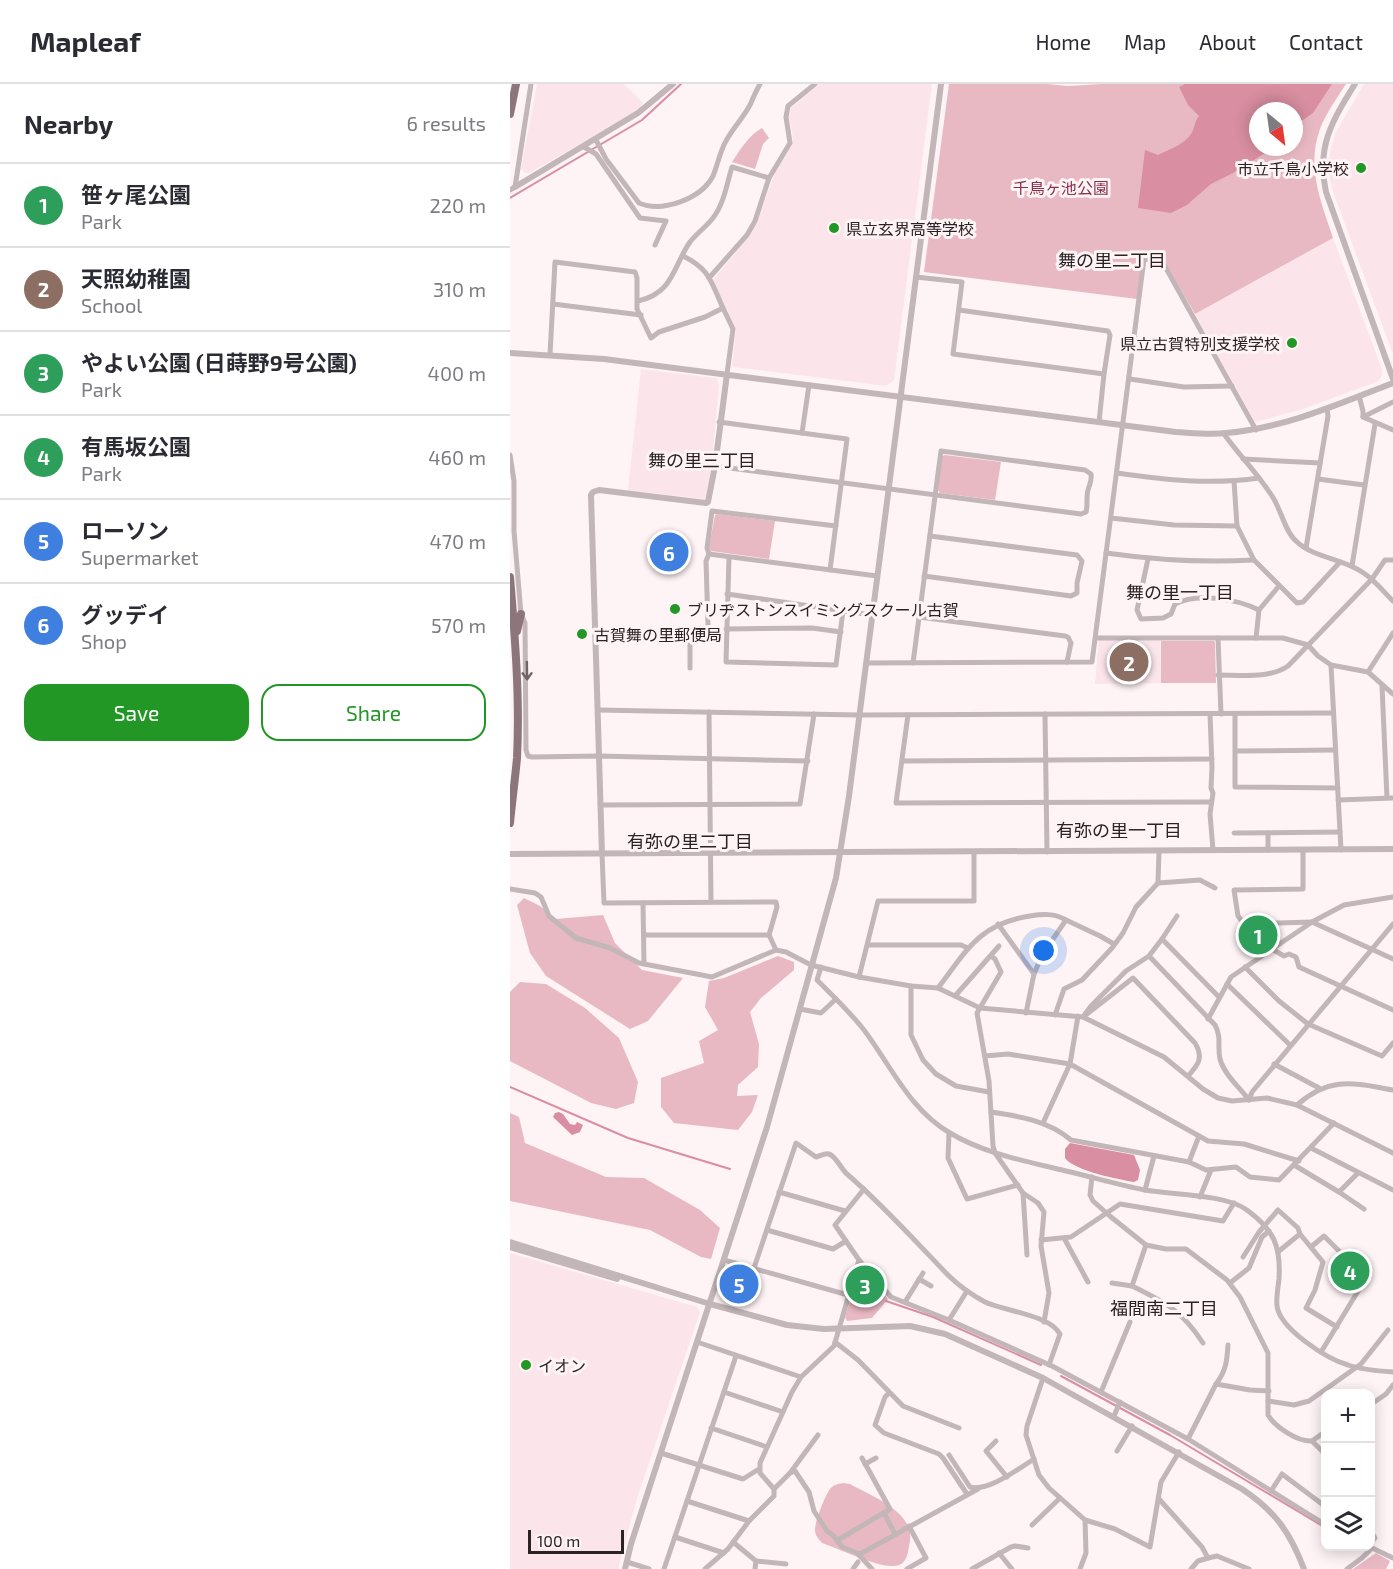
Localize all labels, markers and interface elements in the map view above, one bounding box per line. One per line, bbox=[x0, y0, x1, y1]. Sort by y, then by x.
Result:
text: Mapleaf bbox=[30, 24, 141, 58]
text: Home bbox=[1035, 29, 1091, 54]
text: Map bbox=[1124, 29, 1166, 54]
text: About bbox=[1199, 29, 1256, 54]
text: Contact bbox=[1289, 29, 1363, 54]
north arrow bbox=[1249, 102, 1303, 156]
text: Nearby bbox=[24, 108, 113, 139]
text: 6 results bbox=[406, 111, 486, 135]
place label: 市立千鳥小学校 bbox=[1237, 159, 1349, 178]
marker: 市立千鳥小学校 bbox=[1354, 161, 1368, 175]
park label: 千鳥ヶ池公園 bbox=[1013, 178, 1109, 197]
text: 笹ヶ尾公園 bbox=[81, 181, 191, 207]
text: 1 bbox=[39, 193, 48, 217]
text: 220 m bbox=[429, 193, 486, 217]
text: Park bbox=[81, 209, 122, 233]
place label: 県立玄界高等学校 bbox=[846, 219, 974, 238]
marker: 県立玄界高等学校 bbox=[827, 221, 841, 235]
district label: 舞の里二丁目 bbox=[1058, 249, 1166, 271]
text: 天照幼稚園 bbox=[81, 265, 191, 291]
text: 2 bbox=[38, 277, 49, 301]
text: 310 m bbox=[433, 277, 486, 301]
text: School bbox=[81, 293, 142, 317]
place label: 県立古賀特別支援学校 bbox=[1120, 334, 1280, 353]
marker: 県立古賀特別支援学校 bbox=[1285, 336, 1299, 350]
text: やよい公園 (日蒔野9号公園) bbox=[81, 349, 357, 375]
text: 3 bbox=[38, 361, 49, 385]
text: 400 m bbox=[428, 361, 486, 385]
text: Park bbox=[81, 377, 122, 401]
text: 有馬坂公園 bbox=[81, 433, 191, 459]
text: 4 bbox=[37, 445, 50, 469]
text: 460 m bbox=[428, 445, 486, 469]
district label: 舞の里三丁目 bbox=[648, 449, 756, 471]
text: Park bbox=[81, 461, 122, 485]
text: ローソン bbox=[81, 517, 169, 543]
text: 5 bbox=[38, 529, 49, 553]
text: 470 m bbox=[429, 529, 486, 553]
pin: 6 bbox=[650, 530, 688, 574]
text: Supermarket bbox=[81, 545, 199, 569]
district label: 舞の里一丁目 bbox=[1126, 581, 1234, 603]
place label: ブリヂストンスイミングスクール古賀 bbox=[687, 600, 959, 619]
text: グッデイ bbox=[81, 601, 169, 627]
marker: ブリヂストンスイミングスクール古賀 bbox=[668, 602, 682, 616]
text: 6 bbox=[38, 613, 49, 637]
text: 570 m bbox=[431, 613, 486, 637]
place label: 古賀舞の里郵便局 bbox=[594, 625, 722, 644]
marker: 古賀舞の里郵便局 bbox=[575, 627, 589, 641]
text: Shop bbox=[81, 629, 127, 653]
pin: 2 bbox=[1110, 640, 1148, 684]
one-way arrow bbox=[521, 661, 532, 681]
button: Save bbox=[24, 684, 249, 741]
button: Share bbox=[261, 684, 486, 741]
district label: 有弥の里一丁目 bbox=[1056, 819, 1182, 841]
district label: 有弥の里二丁目 bbox=[627, 830, 753, 852]
pin: 1 bbox=[1238, 912, 1278, 958]
your location bbox=[1029, 936, 1058, 965]
pin: 4 bbox=[1330, 1248, 1370, 1294]
pin: 5 bbox=[720, 1262, 758, 1306]
pin: 3 bbox=[846, 1262, 884, 1308]
district label: 福間南二丁目 bbox=[1110, 1297, 1218, 1319]
place label: イオン bbox=[538, 1356, 586, 1375]
marker: イオン bbox=[519, 1358, 533, 1372]
map controls bbox=[1321, 1389, 1375, 1551]
button: + bbox=[1321, 1389, 1375, 1443]
button: − bbox=[1321, 1443, 1375, 1497]
button: layers bbox=[1321, 1497, 1375, 1551]
scale bar bbox=[528, 1527, 624, 1554]
text: 100 m bbox=[537, 1531, 580, 1550]

